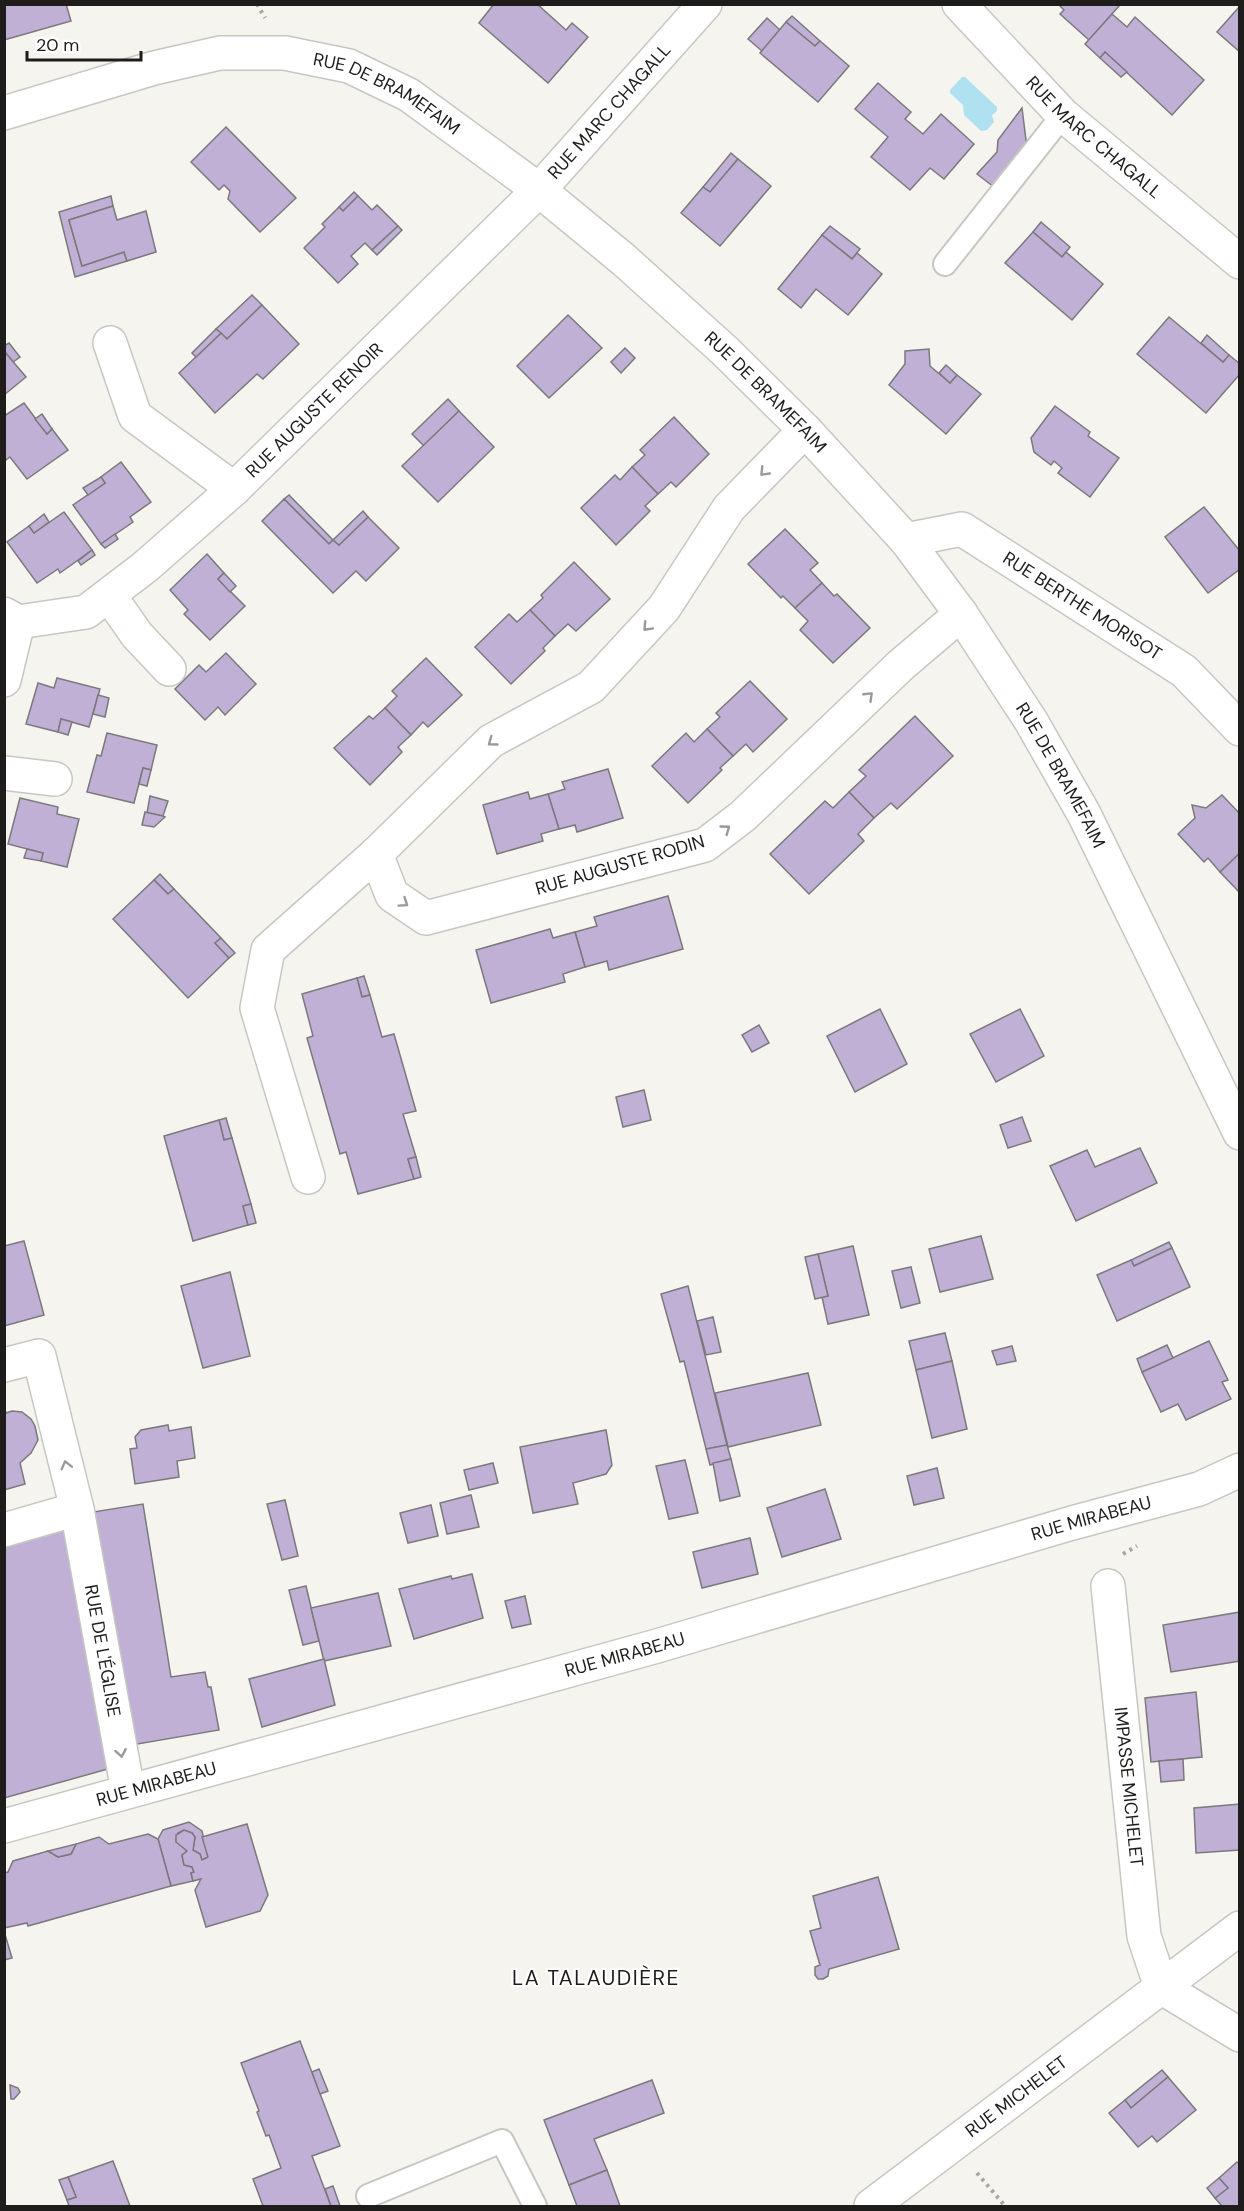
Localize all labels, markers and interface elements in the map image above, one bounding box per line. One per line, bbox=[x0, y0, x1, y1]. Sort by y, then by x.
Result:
scale bar bbox=[27, 24, 141, 62]
text: 20 m bbox=[36, 33, 79, 57]
street label: RUE MARC CHAGALL bbox=[542, 38, 676, 184]
street label: RUE DE BRAMEFAIM bbox=[311, 47, 465, 140]
street label: RUE MARC CHAGALL bbox=[1021, 71, 1167, 204]
street label: RUE DE BRAMEFAIM bbox=[699, 326, 832, 458]
street label: RUE AUGUSTE RENOIR bbox=[240, 337, 388, 483]
one-way arrow bbox=[760, 466, 771, 476]
street label: RUE BERTHE MORISOT bbox=[998, 546, 1167, 666]
one-way arrow bbox=[643, 620, 654, 631]
one-way arrow bbox=[863, 692, 873, 703]
street label: RUE DE BRAMEFAIM bbox=[1010, 698, 1111, 852]
one-way arrow bbox=[488, 735, 499, 746]
one-way arrow bbox=[720, 825, 731, 836]
street label: RUE AUGUSTE RODIN bbox=[533, 829, 707, 901]
one-way arrow bbox=[398, 896, 409, 907]
one-way arrow bbox=[61, 1460, 74, 1470]
street label: RUE MIRABEAU bbox=[1028, 1490, 1154, 1546]
street label: RUE DE L'ÉGLISE bbox=[79, 1582, 126, 1719]
street label: RUE MIRABEAU bbox=[562, 1626, 688, 1683]
street label: IMPASSE MICHELET bbox=[1109, 1706, 1149, 1868]
one-way arrow bbox=[115, 1748, 127, 1758]
street label: RUE MIRABEAU bbox=[93, 1756, 219, 1812]
district label: LA TALAUDIÈRE bbox=[512, 1964, 680, 1992]
street label: RUE MICHELET bbox=[960, 2050, 1072, 2143]

